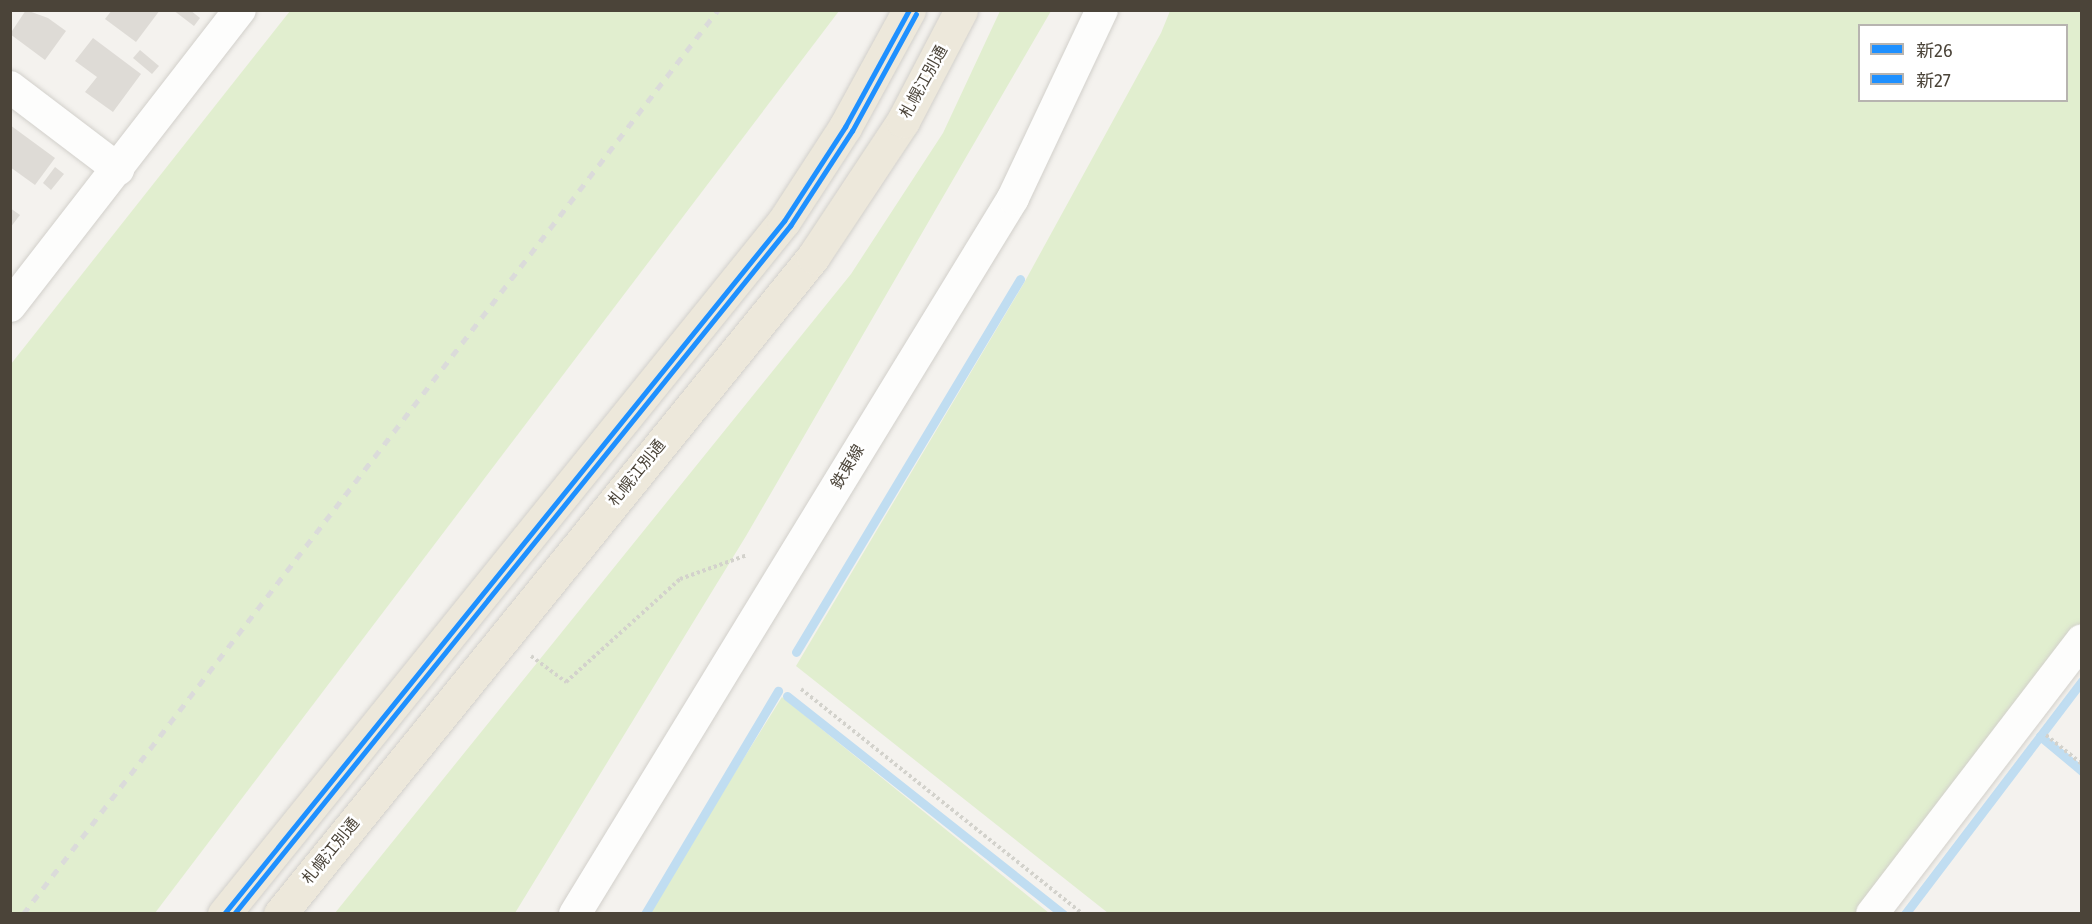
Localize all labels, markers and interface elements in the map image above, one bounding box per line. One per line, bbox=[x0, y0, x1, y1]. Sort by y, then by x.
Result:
legend bbox=[1858, 24, 2068, 102]
text: 新26 bbox=[1916, 40, 1953, 62]
street label: 札幌江別通 bbox=[896, 42, 952, 122]
text: 新27 bbox=[1916, 70, 1951, 92]
street label: 札幌江別通 bbox=[604, 436, 670, 510]
street label: 鉄東線 bbox=[827, 441, 869, 493]
street label: 札幌江別通 bbox=[298, 814, 364, 888]

